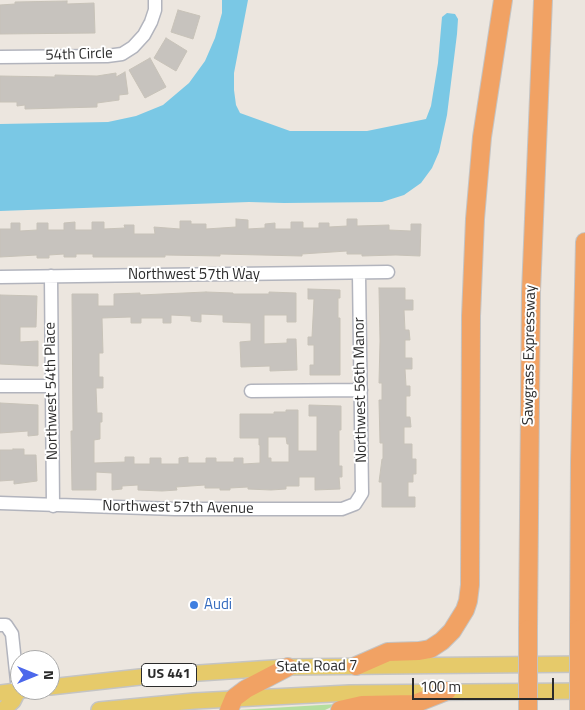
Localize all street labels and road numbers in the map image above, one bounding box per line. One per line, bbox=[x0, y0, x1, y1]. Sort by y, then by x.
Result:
street label: 54th Circle bbox=[45, 45, 113, 65]
street label: Northwest 57th Way bbox=[128, 266, 260, 284]
street label: Sawgrass Expressway bbox=[520, 285, 540, 425]
street label: Northwest 56th Manor bbox=[351, 317, 371, 463]
street label: Northwest 54th Place bbox=[42, 322, 62, 460]
street label: Northwest 57th Avenue bbox=[102, 498, 254, 518]
street label: State Road 7 bbox=[276, 657, 358, 677]
road number: US 441 bbox=[142, 664, 196, 686]

